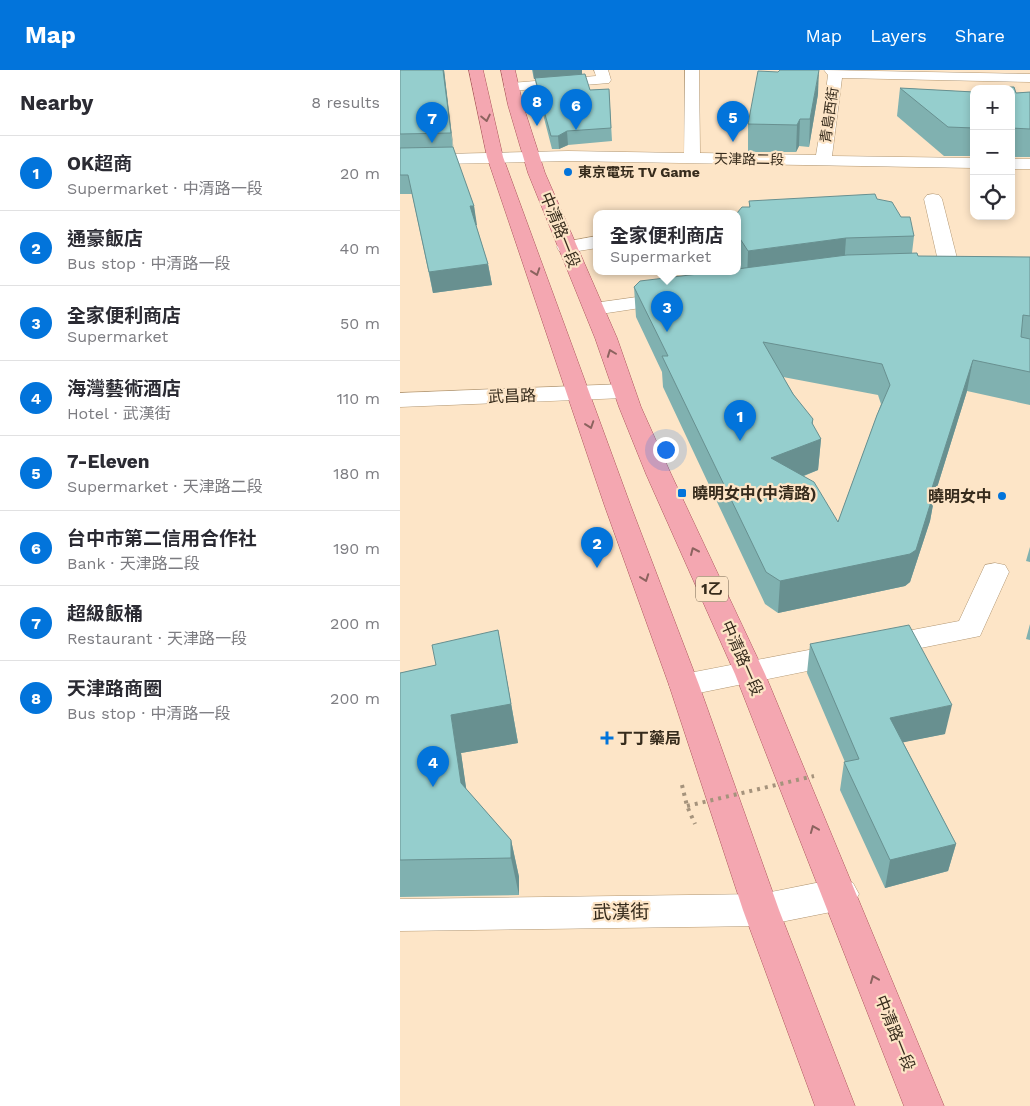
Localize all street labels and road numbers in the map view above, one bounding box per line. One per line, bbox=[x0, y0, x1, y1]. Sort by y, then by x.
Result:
street label: 青島西街 bbox=[817, 86, 841, 144]
street label: 天津路二段 bbox=[714, 150, 784, 168]
street label: 中清路一段 bbox=[536, 189, 584, 271]
street label: 武昌路 bbox=[488, 386, 536, 406]
road number: 1乙 bbox=[696, 576, 728, 602]
street label: 中清路一段 bbox=[717, 618, 767, 698]
street label: 武漢街 bbox=[592, 900, 650, 924]
street label: 中清路一段 bbox=[871, 992, 919, 1074]

